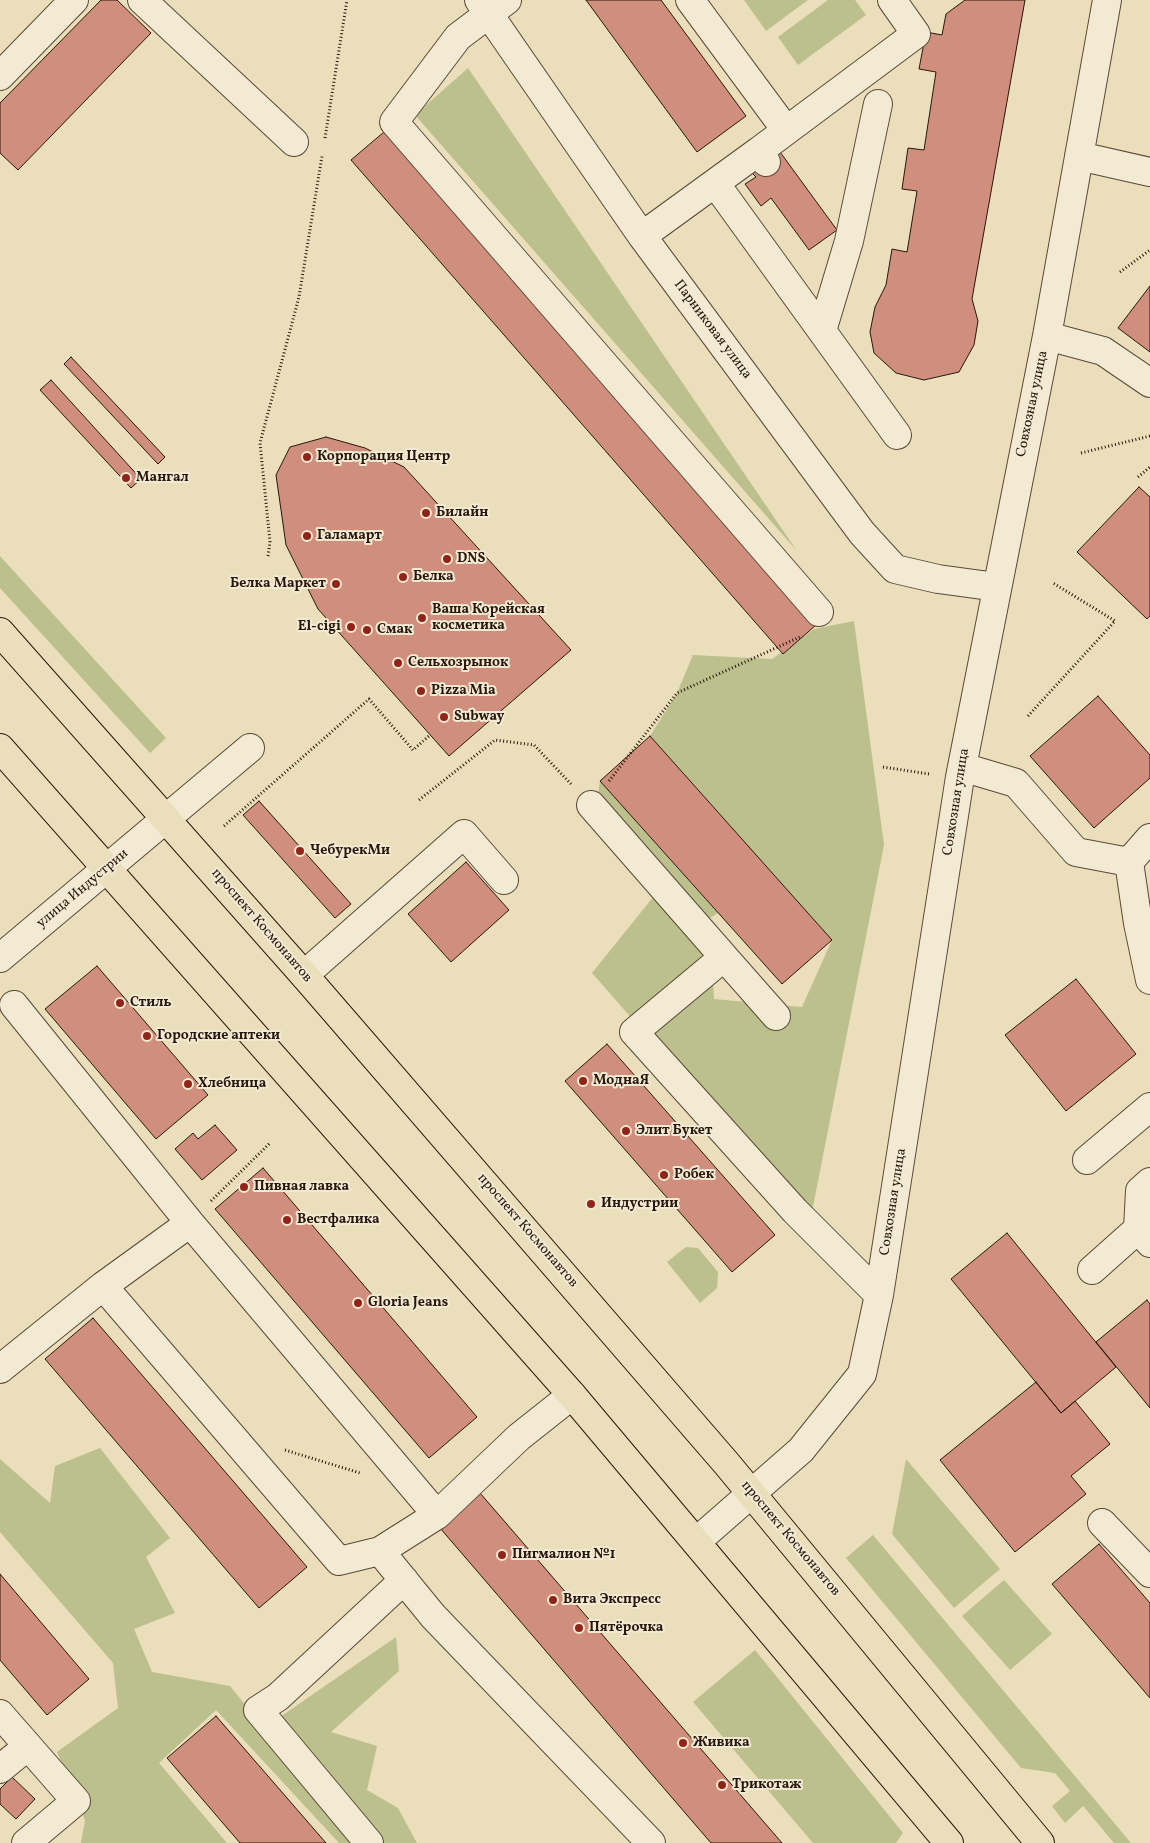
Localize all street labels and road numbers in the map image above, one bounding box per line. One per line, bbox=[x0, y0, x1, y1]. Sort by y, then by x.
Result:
street label: Парниковая улица bbox=[669, 277, 755, 383]
street label: Совхозная улица bbox=[1014, 349, 1052, 459]
street label: Совхозная улица bbox=[940, 747, 974, 857]
street label: улица Индустрии bbox=[34, 846, 132, 932]
street label: проспект Космонавтов bbox=[207, 866, 315, 986]
street label: Совхозная улица bbox=[877, 1147, 911, 1257]
street label: проспект Космонавтов bbox=[473, 1171, 581, 1291]
street label: проспект Космонавтов bbox=[737, 1478, 843, 1600]

